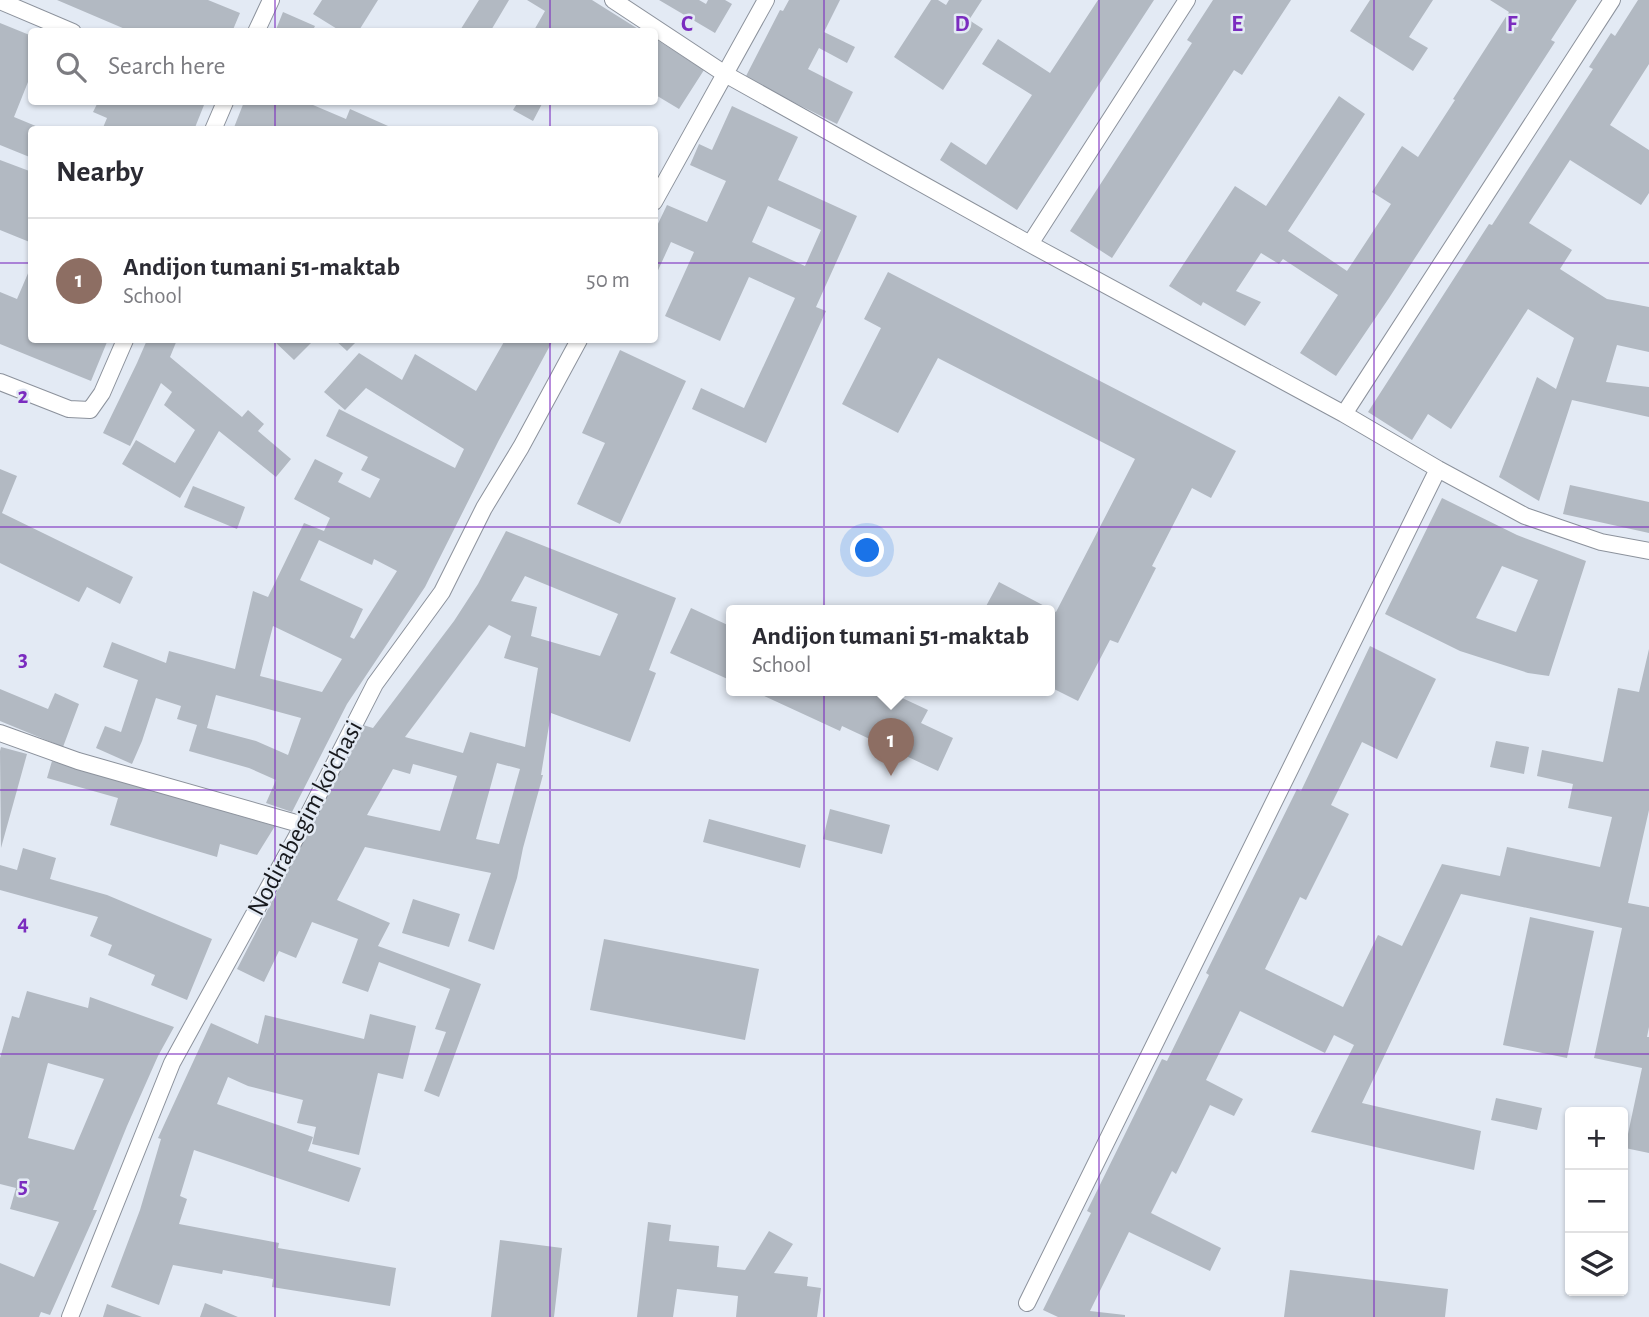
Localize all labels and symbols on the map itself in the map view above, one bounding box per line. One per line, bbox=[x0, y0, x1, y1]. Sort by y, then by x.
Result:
text: C bbox=[681, 13, 693, 36]
text: D bbox=[954, 13, 970, 36]
text: E bbox=[1231, 13, 1243, 36]
text: F bbox=[1507, 13, 1518, 36]
text: 2 bbox=[18, 385, 29, 408]
your location bbox=[850, 533, 884, 567]
text: 3 bbox=[18, 648, 28, 671]
street label: Nodirabegim ko'chasi bbox=[243, 716, 367, 920]
pin: 1 bbox=[868, 718, 914, 776]
text: 4 bbox=[17, 912, 29, 935]
text: 5 bbox=[18, 1175, 28, 1198]

